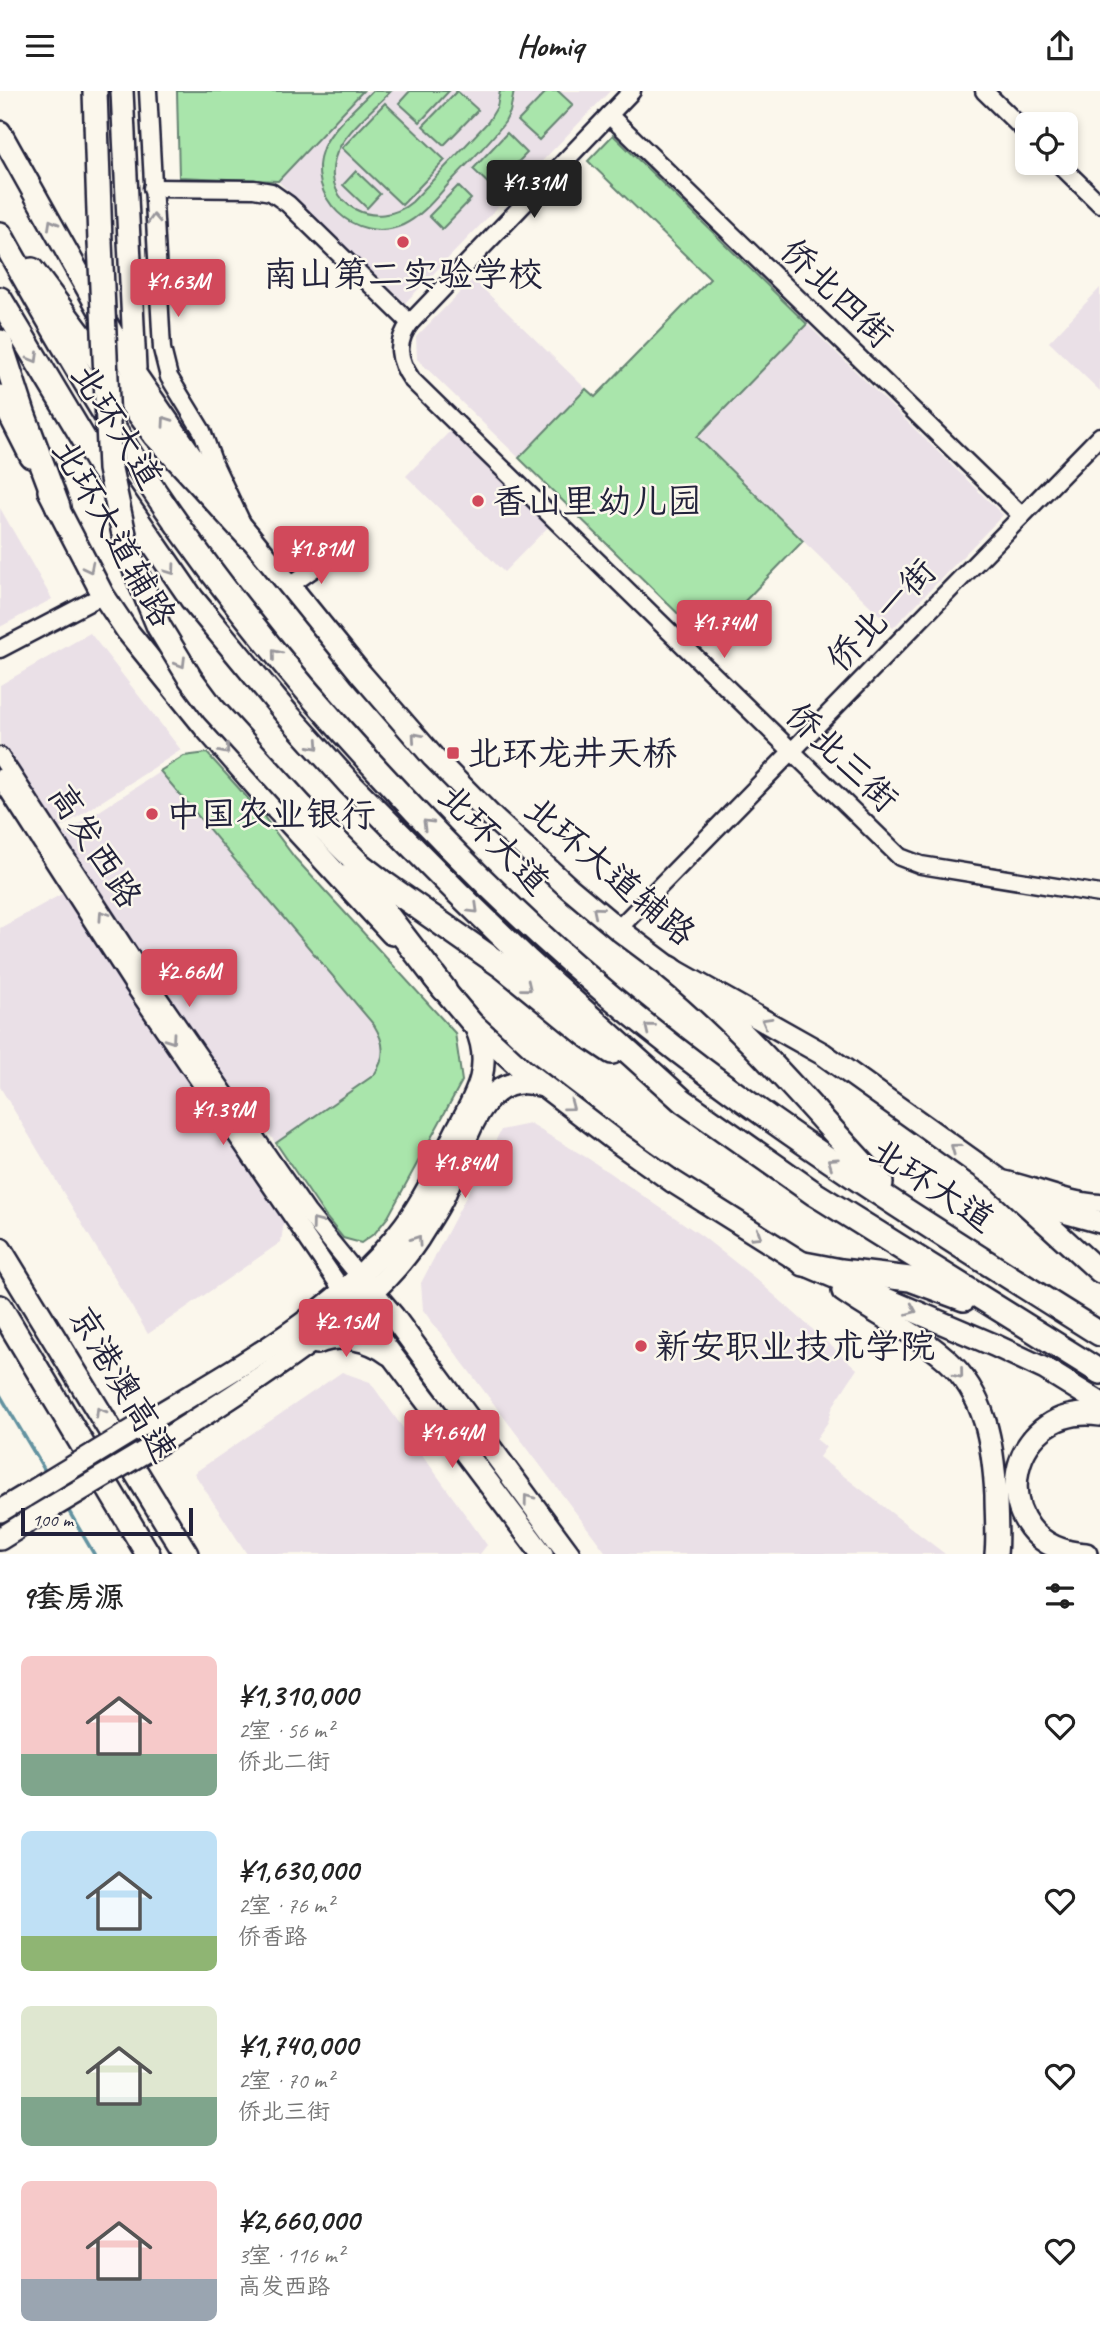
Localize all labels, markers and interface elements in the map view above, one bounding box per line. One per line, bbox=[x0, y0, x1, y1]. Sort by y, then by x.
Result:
text: Homiq bbox=[517, 25, 583, 66]
icon: menu bbox=[21, 27, 59, 65]
icon: share bbox=[1041, 27, 1079, 65]
map controls bbox=[1015, 112, 1078, 175]
button: locate bbox=[1015, 112, 1078, 175]
pin: ¥1.31M bbox=[477, 160, 591, 220]
text: ¥1.31M bbox=[503, 168, 565, 197]
one-way arrow bbox=[147, 213, 162, 224]
one-way arrow bbox=[47, 219, 60, 231]
street label: 侨北四街 bbox=[771, 228, 903, 358]
marker: 南山第二实验学校 bbox=[395, 234, 411, 250]
place label: 南山第二实验学校 bbox=[263, 252, 543, 297]
pin: ¥1.63M bbox=[121, 259, 235, 319]
text: ¥1.63M bbox=[146, 267, 210, 296]
one-way arrow bbox=[26, 351, 39, 364]
street label: 北环大道 bbox=[61, 355, 173, 497]
one-way arrow bbox=[162, 416, 174, 429]
street label: 北环大道辅路 bbox=[42, 431, 186, 635]
place label: 香山里幼儿园 bbox=[492, 479, 702, 524]
marker: 香山里幼儿园 bbox=[470, 493, 486, 509]
pin: ¥1.81M bbox=[264, 526, 378, 586]
text: ¥1.81M bbox=[290, 534, 352, 563]
street label: 侨北一街 bbox=[816, 549, 946, 681]
one-way arrow bbox=[81, 561, 95, 573]
one-way arrow bbox=[163, 562, 175, 575]
pin: ¥1.74M bbox=[667, 601, 781, 660]
text: ¥1.74M bbox=[693, 608, 755, 637]
one-way arrow bbox=[272, 650, 284, 663]
one-way arrow bbox=[173, 656, 186, 669]
street label: 侨北三街 bbox=[776, 692, 908, 822]
place label: 北环龙井天桥 bbox=[467, 731, 677, 776]
one-way arrow bbox=[412, 732, 424, 745]
one-way arrow bbox=[307, 737, 319, 750]
one-way arrow bbox=[217, 742, 229, 755]
marker: 北环龙井天桥 bbox=[445, 745, 461, 761]
street label: 北环大道 bbox=[429, 774, 559, 904]
street label: 高发西路 bbox=[38, 775, 152, 917]
street label: 北环大道辅路 bbox=[515, 786, 705, 956]
place label: 中国农业银行 bbox=[166, 792, 376, 837]
marker: 中国农业银行 bbox=[144, 806, 160, 822]
one-way arrow bbox=[423, 820, 436, 833]
one-way arrow bbox=[465, 900, 478, 913]
one-way arrow bbox=[592, 907, 604, 920]
one-way arrow bbox=[99, 910, 111, 923]
pin: ¥2.66M bbox=[132, 949, 246, 1009]
text: ¥2.66M bbox=[157, 957, 221, 986]
one-way arrow bbox=[518, 979, 531, 991]
one-way arrow bbox=[761, 1017, 774, 1030]
one-way arrow bbox=[644, 1023, 656, 1036]
one-way arrow bbox=[163, 1031, 175, 1044]
pin: ¥1.39M bbox=[166, 1087, 280, 1147]
text: ¥1.39M bbox=[192, 1095, 254, 1124]
one-way arrow bbox=[562, 1098, 575, 1111]
street label: 北环大道 bbox=[861, 1128, 1003, 1242]
pin: ¥1.84M bbox=[408, 1141, 522, 1200]
one-way arrow bbox=[950, 1144, 963, 1157]
text: ¥1.84M bbox=[434, 1148, 496, 1177]
one-way arrow bbox=[827, 1158, 840, 1170]
one-way arrow bbox=[311, 1218, 324, 1231]
one-way arrow bbox=[750, 1226, 763, 1239]
one-way arrow bbox=[409, 1235, 421, 1248]
street label: 京港澳高速 bbox=[59, 1297, 187, 1471]
pin: ¥2.15M bbox=[289, 1299, 403, 1359]
one-way arrow bbox=[905, 1301, 917, 1315]
text: ¥2.15M bbox=[315, 1307, 377, 1336]
place label: 新安职业技术学院 bbox=[655, 1324, 935, 1369]
marker: 新安职业技术学院 bbox=[633, 1338, 649, 1354]
one-way arrow bbox=[951, 1366, 963, 1379]
one-way arrow bbox=[95, 1407, 108, 1420]
pin: ¥1.64M bbox=[395, 1411, 509, 1470]
text: ¥1.64M bbox=[420, 1418, 484, 1447]
one-way arrow bbox=[524, 1494, 537, 1507]
scale bar bbox=[21, 1505, 192, 1537]
text: 100 m bbox=[32, 1508, 73, 1532]
icon: filters bbox=[1041, 1577, 1079, 1615]
text: 9套房源 bbox=[21, 1578, 124, 1616]
text: ¥1,310,000 bbox=[238, 1676, 358, 1714]
icon: home bbox=[77, 1684, 161, 1768]
icon: heart bbox=[1041, 1707, 1079, 1745]
text: 2室 · 56 m² bbox=[238, 1716, 333, 1745]
text: 侨北二街 bbox=[238, 1747, 330, 1776]
text: ¥1,630,000 bbox=[238, 1851, 359, 1889]
icon: home bbox=[77, 1859, 161, 1943]
icon: heart bbox=[1041, 1882, 1079, 1920]
text: 2室 · 76 m² bbox=[238, 1891, 333, 1920]
text: 侨香路 bbox=[238, 1922, 307, 1951]
text: ¥1,740,000 bbox=[238, 2026, 358, 2064]
icon: home bbox=[77, 2034, 161, 2118]
icon: heart bbox=[1041, 2057, 1079, 2095]
text: 2室 · 70 m² bbox=[238, 2066, 333, 2095]
text: 侨北三街 bbox=[238, 2097, 330, 2126]
text: ¥2,660,000 bbox=[238, 2201, 359, 2239]
icon: home bbox=[77, 2209, 161, 2293]
icon: heart bbox=[1041, 2232, 1079, 2270]
text: 3室 · 116 m² bbox=[238, 2241, 344, 2270]
text: 高发西路 bbox=[238, 2272, 330, 2301]

